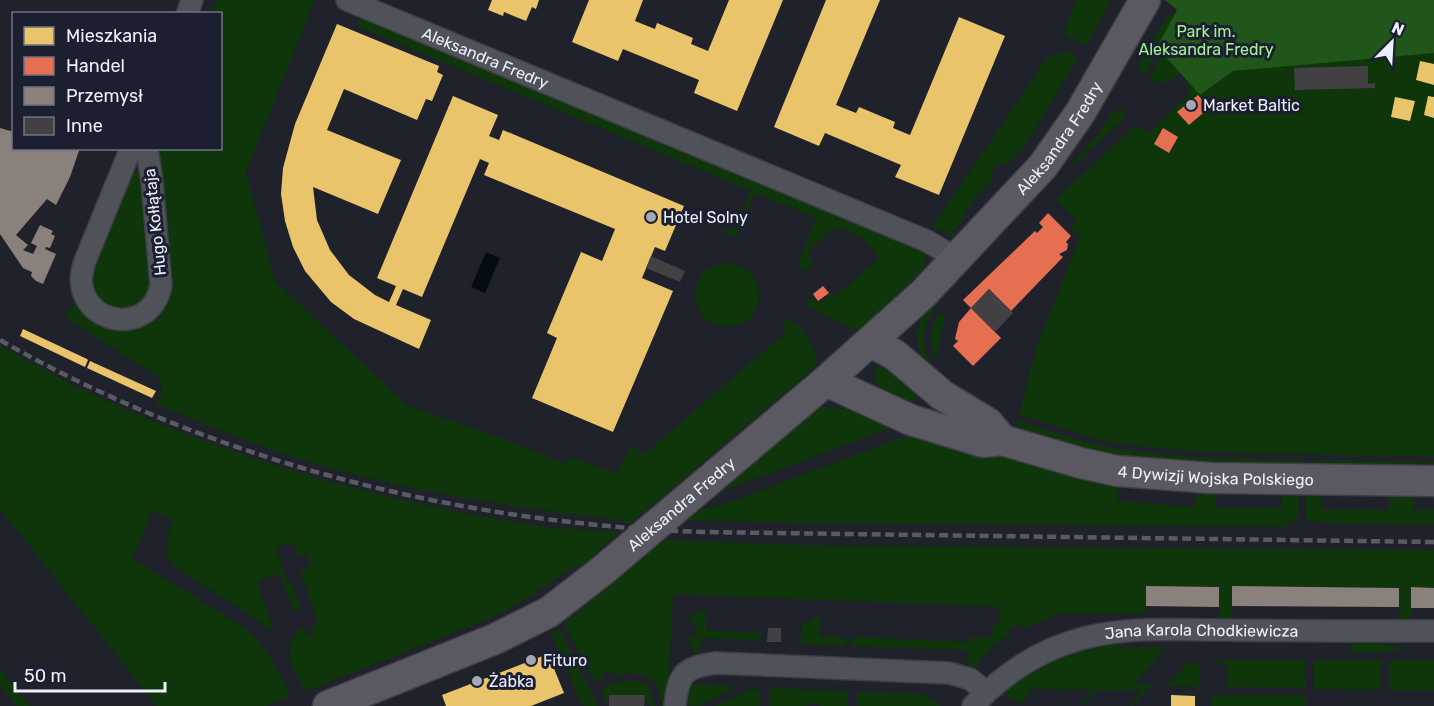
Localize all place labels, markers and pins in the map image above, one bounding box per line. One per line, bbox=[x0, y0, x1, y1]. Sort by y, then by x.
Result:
place label: Market Baltic bbox=[1203, 96, 1300, 115]
marker: Market Baltic bbox=[1184, 98, 1198, 112]
place label: Hotel Solny bbox=[663, 208, 748, 227]
marker: Hotel Solny bbox=[644, 210, 658, 224]
place label: Fituro bbox=[543, 651, 587, 670]
marker: Fituro bbox=[524, 653, 538, 667]
place label: Żabka bbox=[489, 672, 534, 691]
marker: Żabka bbox=[470, 674, 484, 688]

